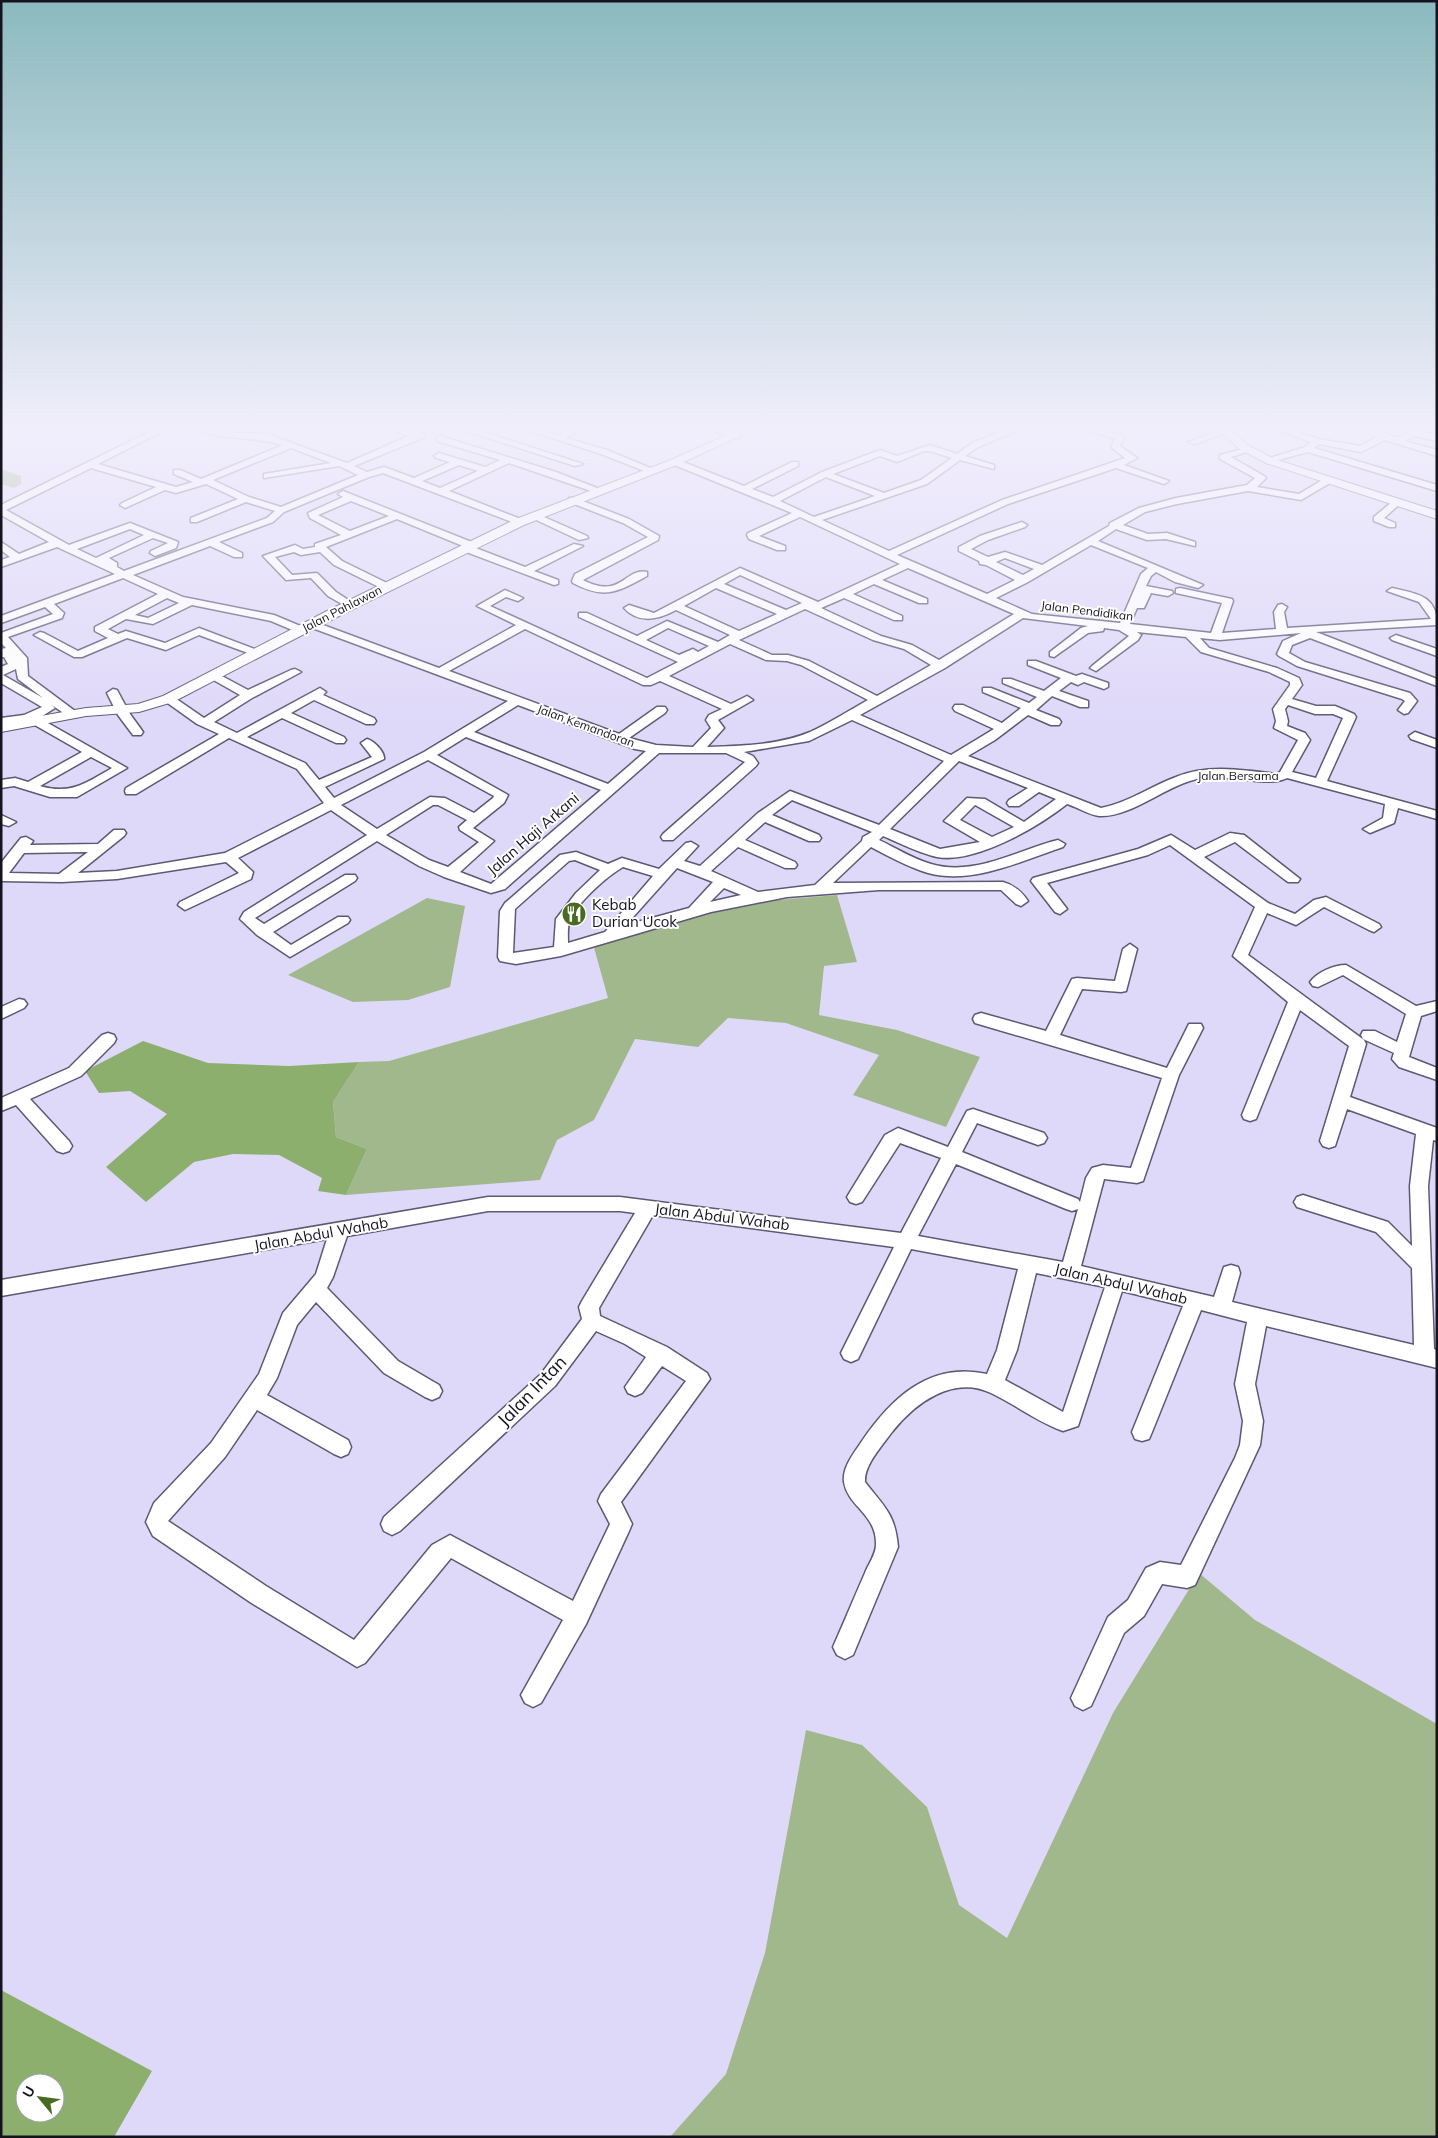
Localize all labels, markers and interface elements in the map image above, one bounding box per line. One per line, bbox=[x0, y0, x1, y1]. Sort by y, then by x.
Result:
street label: Jalan Pahlawan bbox=[299, 582, 384, 635]
street label: Jalan Pendidikan bbox=[1040, 597, 1134, 624]
street label: Jalan Kemandoran bbox=[535, 701, 637, 750]
street label: Jalan Bersama bbox=[1197, 768, 1279, 783]
street label: Jalan Haji Arkani bbox=[483, 788, 583, 879]
place label: Kebab Durian Ucok bbox=[592, 895, 677, 931]
restaurant icon: Kebab Durian Ucok bbox=[561, 901, 587, 927]
street label: Jalan Abdul Wahab bbox=[653, 1199, 791, 1234]
street label: Jalan Abdul Wahab bbox=[252, 1212, 390, 1255]
street label: Jalan Abdul Wahab bbox=[1053, 1259, 1190, 1308]
street label: Jalan Intan bbox=[492, 1350, 571, 1431]
north arrow bbox=[15, 2073, 65, 2123]
text: U bbox=[18, 2083, 39, 2101]

